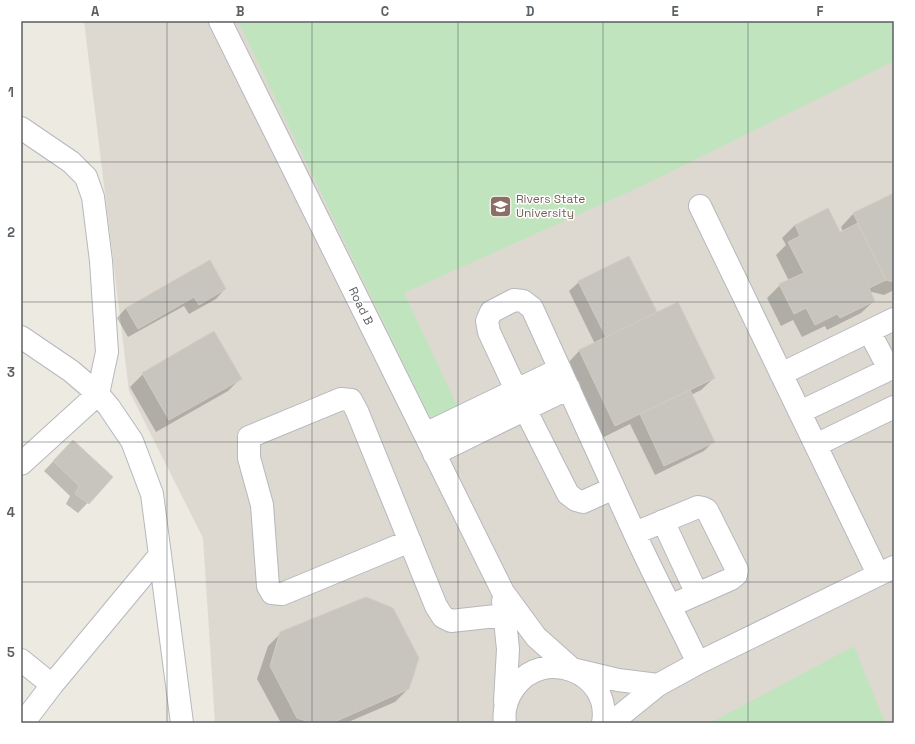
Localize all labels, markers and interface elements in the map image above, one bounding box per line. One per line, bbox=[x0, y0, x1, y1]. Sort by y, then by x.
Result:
text: A bbox=[91, 3, 100, 20]
text: B bbox=[236, 3, 245, 20]
text: C bbox=[381, 3, 389, 20]
text: D bbox=[526, 3, 535, 20]
text: E bbox=[671, 3, 679, 20]
text: F bbox=[817, 3, 824, 20]
text: 1 bbox=[8, 84, 14, 101]
place label: Rivers State University bbox=[516, 191, 585, 221]
school or university icon: Rivers State University bbox=[487, 193, 513, 219]
text: 2 bbox=[7, 224, 15, 241]
street label: Road B bbox=[345, 284, 377, 328]
text: 3 bbox=[7, 364, 15, 381]
text: 4 bbox=[7, 504, 15, 521]
text: 5 bbox=[7, 644, 15, 661]

